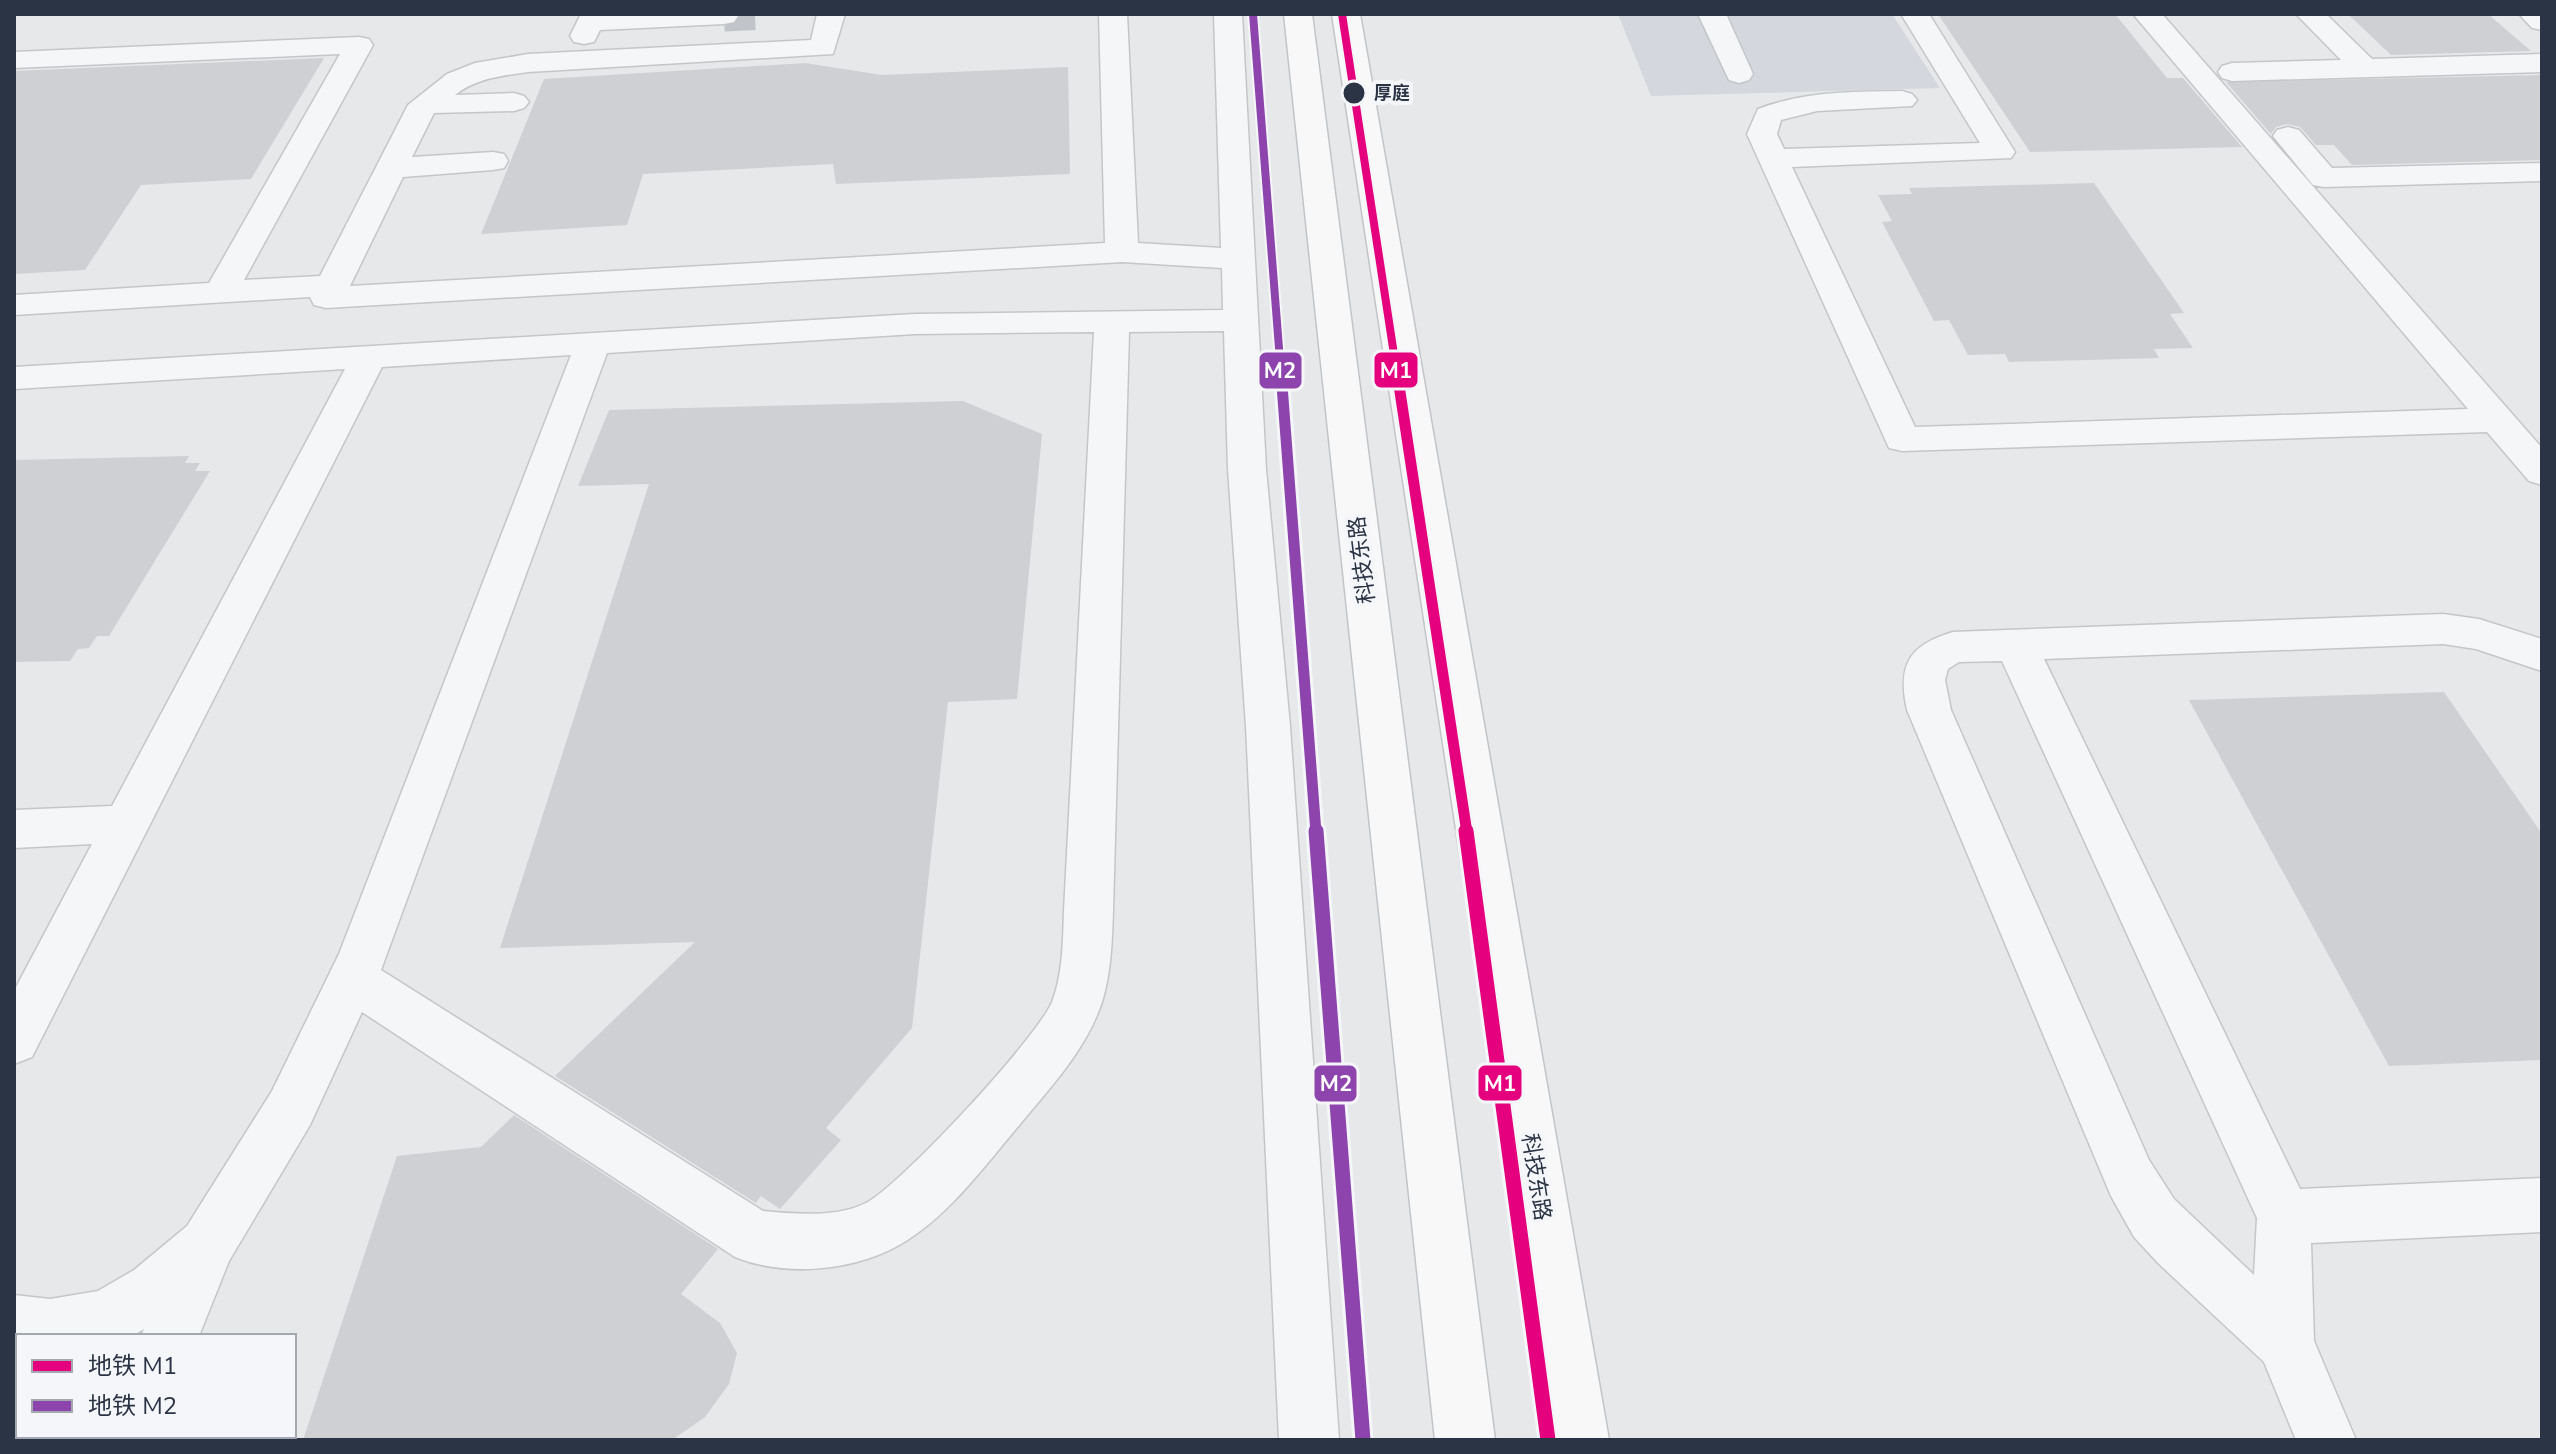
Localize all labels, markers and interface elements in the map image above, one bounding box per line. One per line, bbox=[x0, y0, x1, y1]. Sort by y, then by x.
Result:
marker: 厚庭 bbox=[1341, 80, 1367, 106]
place label: 厚庭 bbox=[1374, 81, 1410, 105]
line badge: M2 bbox=[1258, 351, 1303, 390]
line badge: M1 bbox=[1373, 351, 1419, 389]
text: M2 bbox=[1264, 356, 1296, 386]
text: M1 bbox=[1380, 356, 1412, 386]
street label: 科技东路 bbox=[1342, 514, 1382, 606]
line badge: M2 bbox=[1313, 1064, 1358, 1103]
line badge: M1 bbox=[1477, 1064, 1523, 1102]
text: M2 bbox=[1320, 1069, 1352, 1099]
text: M1 bbox=[1484, 1069, 1516, 1099]
street label: 科技东路 bbox=[1514, 1131, 1558, 1223]
legend bbox=[16, 1334, 296, 1438]
text: 地铁 M1 bbox=[88, 1350, 177, 1382]
text: 地铁 M2 bbox=[88, 1390, 177, 1422]

